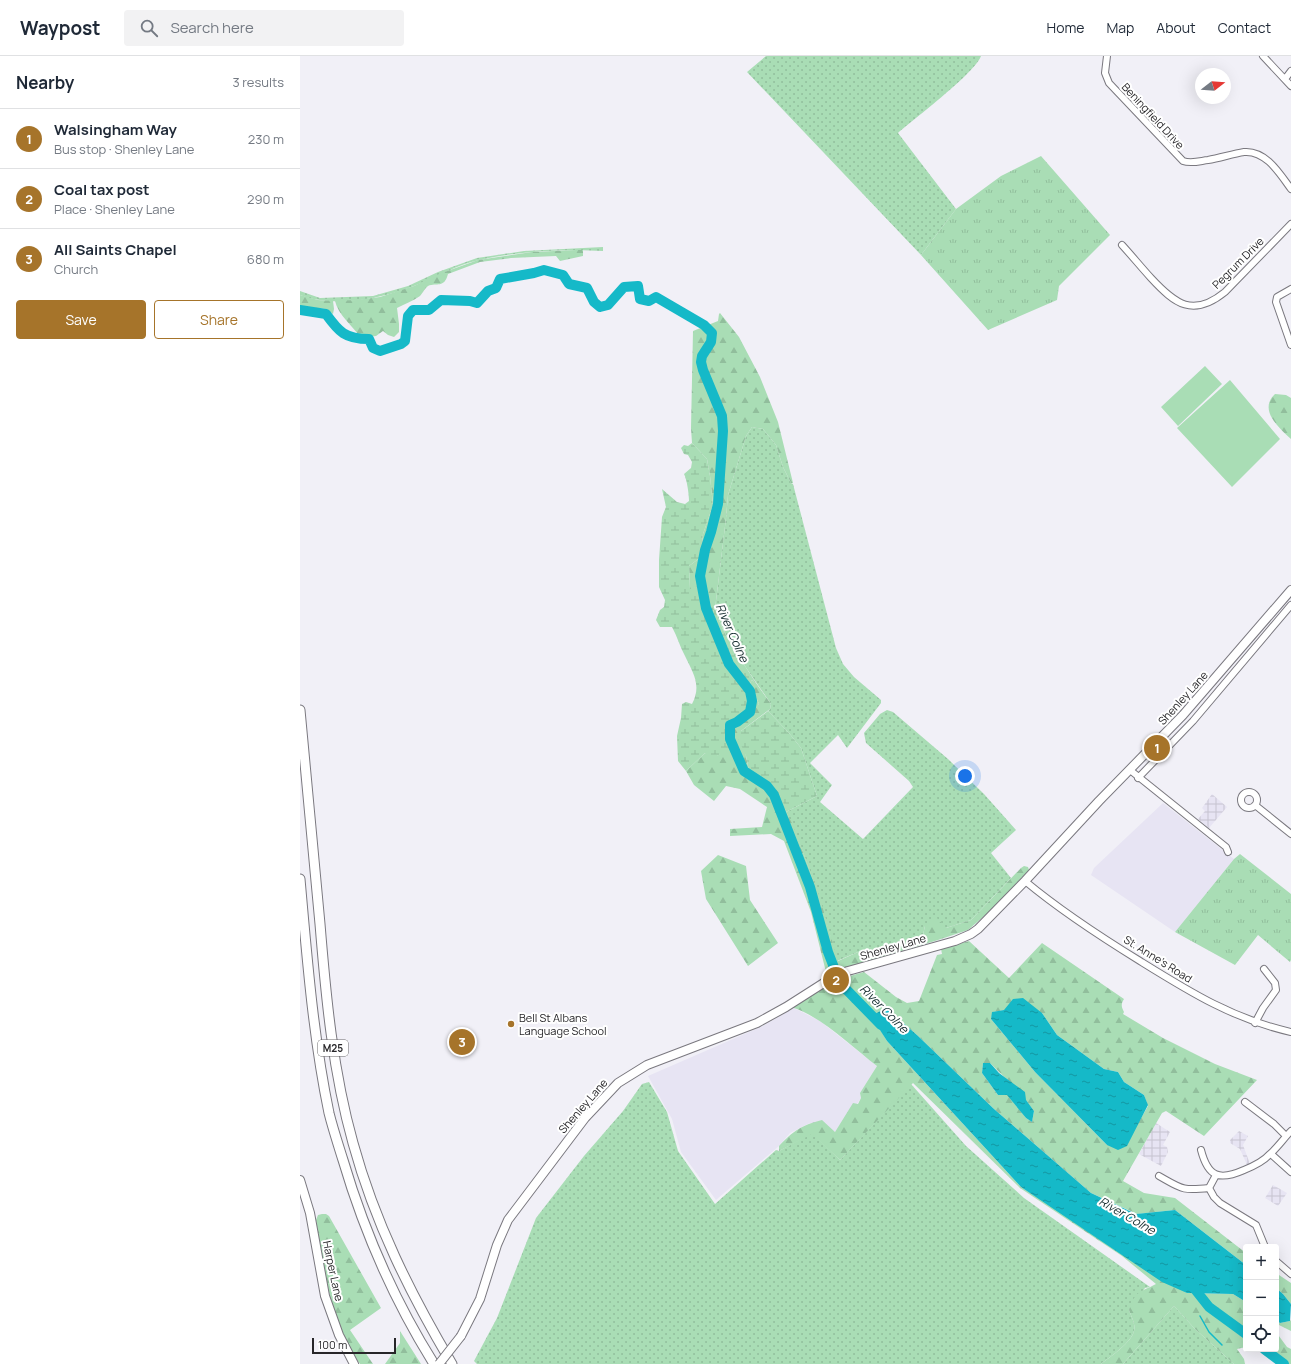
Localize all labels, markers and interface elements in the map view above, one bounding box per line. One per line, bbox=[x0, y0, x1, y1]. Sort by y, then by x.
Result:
search box bbox=[124, 10, 404, 46]
text: Waypost bbox=[20, 15, 100, 41]
icon: search bbox=[138, 17, 160, 39]
text: Search here bbox=[170, 17, 254, 38]
text: Home bbox=[1047, 18, 1084, 37]
text: Map bbox=[1106, 18, 1134, 37]
text: About bbox=[1156, 18, 1196, 37]
text: Contact bbox=[1218, 18, 1271, 37]
north arrow bbox=[1195, 68, 1231, 104]
text: Nearby bbox=[16, 71, 74, 94]
text: 3 results bbox=[232, 73, 284, 91]
street label: Beningfield Drive bbox=[1119, 79, 1188, 152]
text: Walsingham Way bbox=[54, 119, 177, 140]
text: 1 bbox=[26, 130, 32, 148]
text: 230 m bbox=[248, 130, 284, 148]
text: Bus stop · Shenley Lane bbox=[54, 140, 194, 158]
text: Coal tax post bbox=[54, 179, 150, 200]
text: 2 bbox=[25, 190, 33, 208]
text: 290 m bbox=[247, 190, 284, 208]
text: Place · Shenley Lane bbox=[54, 200, 175, 218]
street label: Pegrum Drive bbox=[1209, 233, 1267, 292]
text: All Saints Chapel bbox=[54, 239, 177, 260]
text: 3 bbox=[25, 250, 33, 268]
text: 680 m bbox=[247, 250, 284, 268]
text: Church bbox=[54, 260, 98, 278]
button: Save bbox=[16, 300, 146, 339]
button: Share bbox=[154, 300, 284, 339]
water label: River Colne bbox=[712, 601, 753, 666]
street label: Shenley Lane bbox=[1154, 667, 1211, 728]
pin: 1 bbox=[1144, 733, 1170, 763]
your location bbox=[955, 766, 975, 786]
street label: Shenley Lane bbox=[858, 930, 928, 963]
street label: St. Anne's Road bbox=[1121, 931, 1195, 986]
pin: 2 bbox=[823, 965, 849, 995]
water label: River Colne bbox=[856, 981, 913, 1037]
place label: Bell St Albans Language School bbox=[519, 1010, 607, 1038]
marker: Bell St Albans Language School bbox=[506, 1019, 516, 1029]
pin: 3 bbox=[449, 1027, 475, 1057]
road number: M25 bbox=[318, 1040, 348, 1056]
street label: Shenley Lane bbox=[555, 1075, 611, 1136]
water label: River Colne bbox=[1096, 1193, 1159, 1239]
street label: Harper Lane bbox=[320, 1239, 347, 1303]
map controls bbox=[1243, 1244, 1279, 1352]
button: + bbox=[1243, 1244, 1279, 1280]
button: − bbox=[1243, 1280, 1279, 1316]
button: locate bbox=[1243, 1316, 1279, 1352]
scale bar bbox=[312, 1336, 396, 1355]
text: 100 m bbox=[318, 1337, 347, 1352]

